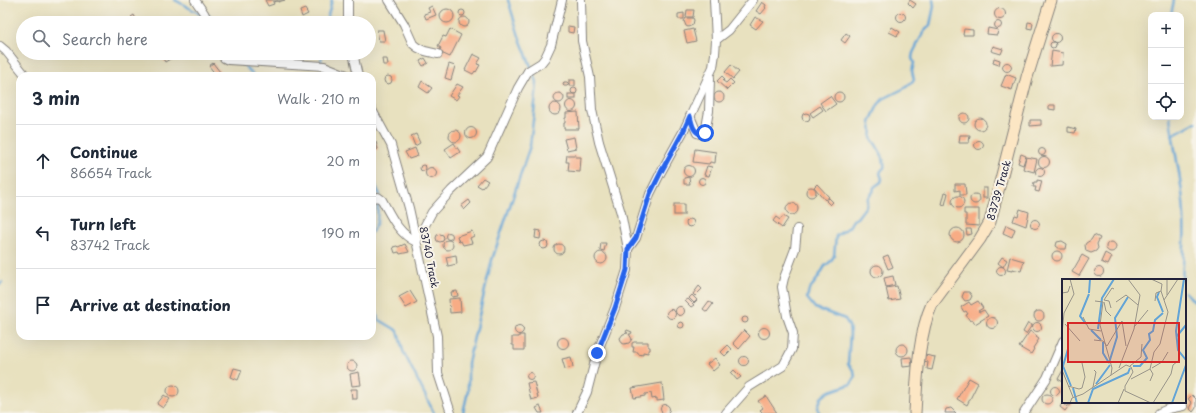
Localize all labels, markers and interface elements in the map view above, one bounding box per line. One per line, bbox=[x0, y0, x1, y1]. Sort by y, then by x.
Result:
map controls bbox=[1148, 12, 1184, 120]
button: + bbox=[1148, 12, 1184, 48]
search box bbox=[16, 16, 376, 60]
icon: search bbox=[30, 27, 52, 49]
text: Search here bbox=[62, 27, 148, 50]
button: − bbox=[1148, 48, 1184, 84]
button: locate bbox=[1148, 84, 1184, 120]
text: 3 min bbox=[32, 85, 80, 111]
text: Walk · 210 m bbox=[277, 89, 360, 108]
route start bbox=[696, 124, 714, 142]
text: Continue bbox=[70, 140, 138, 163]
icon: ahead bbox=[32, 150, 54, 172]
text: 20 m bbox=[326, 151, 360, 170]
street label: 83739 Track bbox=[982, 158, 1014, 222]
text: 86654 Track bbox=[70, 163, 152, 182]
text: Turn left bbox=[70, 212, 136, 235]
icon: left bbox=[32, 222, 54, 244]
text: 190 m bbox=[321, 223, 360, 242]
street label: 83740 Track bbox=[417, 225, 443, 289]
text: 83742 Track bbox=[70, 235, 150, 254]
inset map bbox=[1062, 279, 1186, 403]
text: Arrive at destination bbox=[70, 293, 231, 316]
icon: arrive bbox=[32, 294, 54, 316]
route end bbox=[588, 344, 606, 362]

